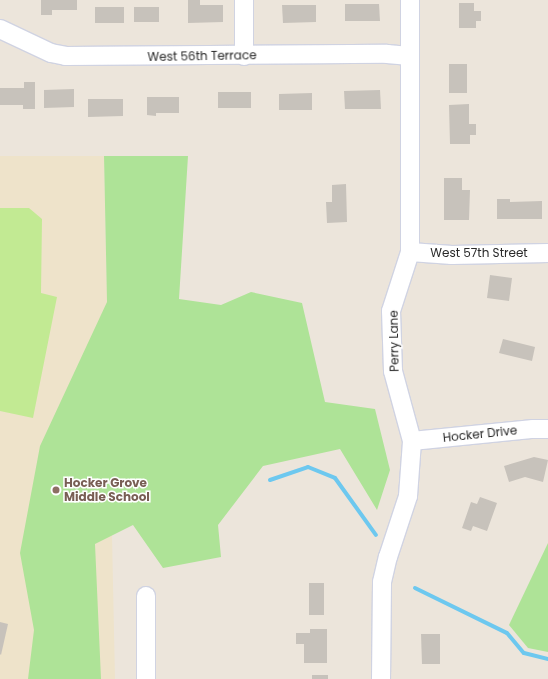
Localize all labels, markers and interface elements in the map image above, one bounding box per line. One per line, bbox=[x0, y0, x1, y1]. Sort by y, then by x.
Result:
street label: West 56th Terrace bbox=[147, 48, 257, 64]
street label: West 57th Street bbox=[430, 246, 528, 260]
street label: Perry Lane bbox=[386, 310, 402, 372]
street label: Hocker Drive bbox=[442, 423, 518, 445]
place label: Hocker Grove Middle School bbox=[64, 476, 150, 504]
marker: Hocker Grove Middle School bbox=[51, 485, 61, 495]

